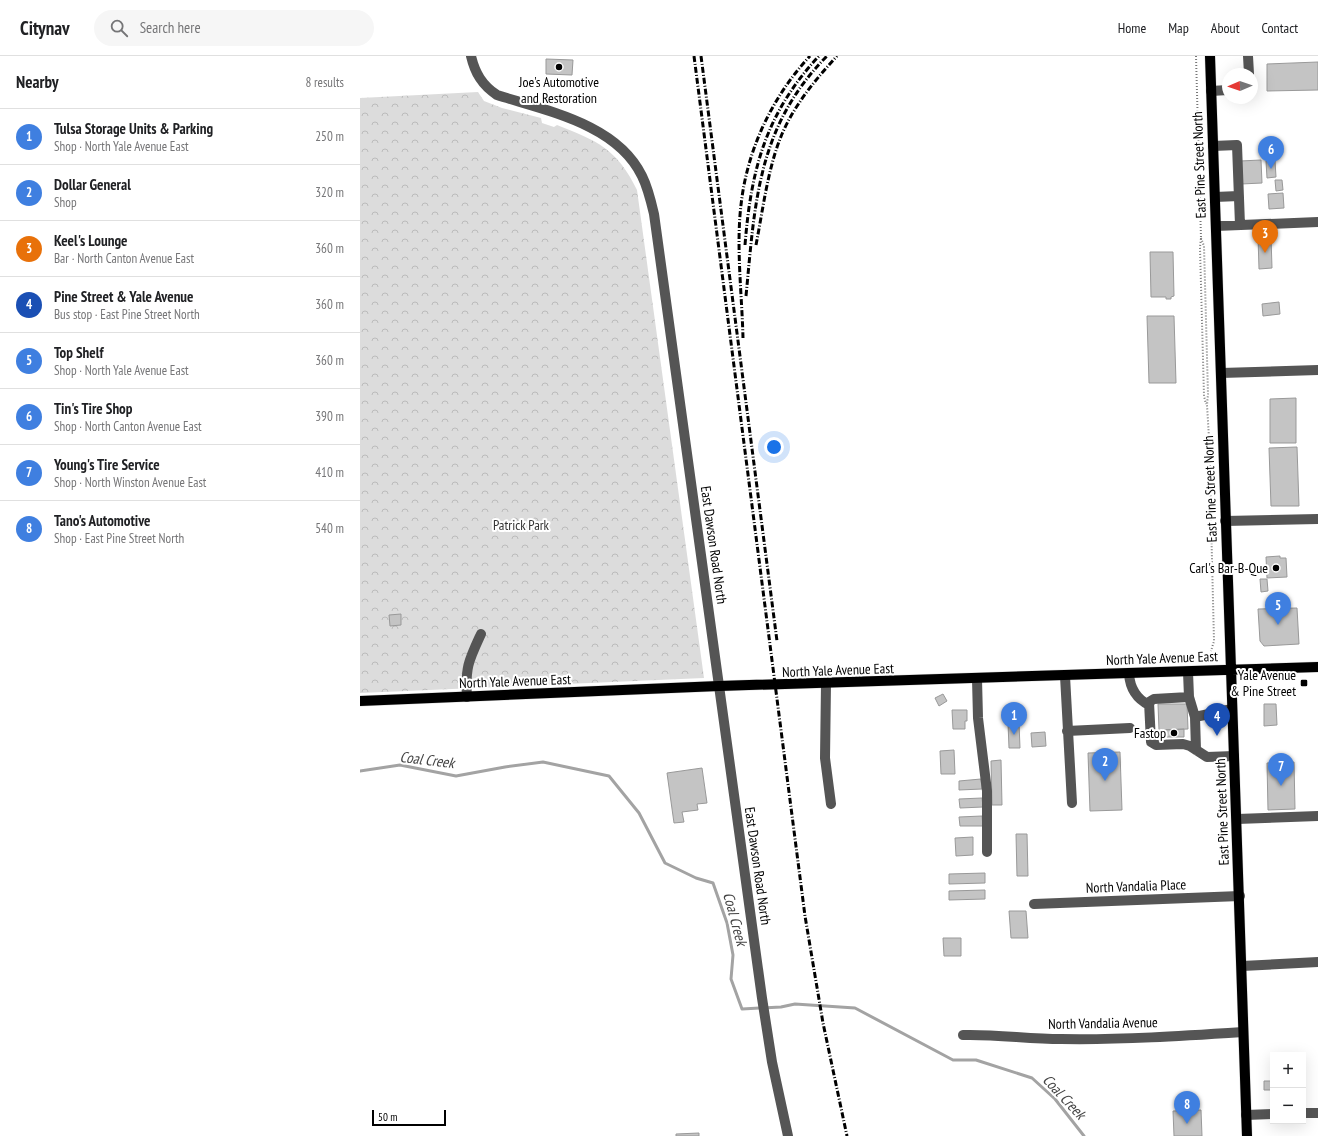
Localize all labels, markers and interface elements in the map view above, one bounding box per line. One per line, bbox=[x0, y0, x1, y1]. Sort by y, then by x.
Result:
search box bbox=[94, 10, 374, 46]
text: Citynav bbox=[20, 16, 70, 40]
icon: search bbox=[108, 17, 130, 39]
text: Search here bbox=[140, 18, 201, 37]
text: Home bbox=[1118, 19, 1146, 37]
text: Map bbox=[1168, 19, 1189, 37]
text: About bbox=[1211, 19, 1240, 37]
text: Contact bbox=[1262, 19, 1298, 37]
marker: Joe's Automotive and Restoration bbox=[554, 62, 564, 72]
north arrow bbox=[1222, 68, 1258, 104]
text: Nearby bbox=[16, 71, 59, 93]
place label: Joe's Automotive and Restoration bbox=[518, 73, 599, 107]
text: 8 results bbox=[305, 74, 344, 91]
street label: East Pine Street North bbox=[1188, 111, 1210, 219]
text: Tulsa Storage Units & Parking bbox=[54, 119, 213, 138]
text: 1 bbox=[26, 128, 32, 145]
text: 250 m bbox=[315, 128, 344, 145]
pin: 6 bbox=[1258, 136, 1284, 169]
text: Shop · North Yale Avenue East bbox=[54, 138, 189, 155]
text: Dollar General bbox=[54, 175, 131, 194]
text: 2 bbox=[26, 184, 32, 201]
text: 320 m bbox=[315, 184, 344, 201]
text: Shop bbox=[54, 194, 77, 211]
pin: 3 bbox=[1252, 220, 1278, 253]
text: Keel's Lounge bbox=[54, 231, 127, 250]
text: 3 bbox=[26, 240, 32, 257]
text: 360 m bbox=[315, 240, 344, 257]
text: Bar · North Canton Avenue East bbox=[54, 250, 194, 267]
text: Pine Street & Yale Avenue bbox=[54, 287, 193, 306]
text: 4 bbox=[26, 296, 32, 313]
text: 360 m bbox=[315, 296, 344, 313]
text: Bus stop · East Pine Street North bbox=[54, 306, 200, 323]
text: Top Shelf bbox=[54, 343, 103, 362]
text: 5 bbox=[26, 352, 32, 369]
text: 360 m bbox=[315, 352, 344, 369]
text: Shop · North Yale Avenue East bbox=[54, 362, 189, 379]
text: Tin's Tire Shop bbox=[54, 399, 133, 418]
text: 6 bbox=[26, 408, 32, 425]
text: 390 m bbox=[315, 408, 344, 425]
text: Shop · North Canton Avenue East bbox=[54, 418, 202, 435]
street label: East Pine Street North bbox=[1199, 435, 1221, 543]
your location bbox=[764, 437, 784, 457]
text: Young's Tire Service bbox=[54, 455, 160, 474]
text: 7 bbox=[26, 464, 32, 481]
text: 410 m bbox=[315, 464, 344, 481]
text: Shop · North Winston Avenue East bbox=[54, 474, 206, 491]
street label: East Dawson Road North bbox=[697, 485, 731, 605]
text: Tano's Automotive bbox=[54, 511, 151, 530]
park label: Patrick Park bbox=[493, 516, 550, 534]
text: 8 bbox=[26, 520, 32, 537]
text: 540 m bbox=[315, 520, 344, 537]
text: Shop · East Pine Street North bbox=[54, 530, 184, 547]
place label: Carl's Bar-B-Que bbox=[1189, 559, 1268, 577]
marker: Carl's Bar-B-Que bbox=[1271, 563, 1281, 573]
pin: 5 bbox=[1265, 592, 1291, 625]
street label: North Yale Avenue East bbox=[1106, 647, 1218, 669]
street label: North Yale Avenue East bbox=[782, 659, 894, 681]
place label: Yale Avenue & Pine Street bbox=[1231, 666, 1296, 700]
street label: North Yale Avenue East bbox=[459, 670, 571, 692]
marker: Yale Avenue & Pine Street bbox=[1299, 678, 1309, 688]
pin: 1 bbox=[1001, 702, 1027, 735]
pin: 4 bbox=[1204, 703, 1230, 736]
place label: Fastop bbox=[1134, 724, 1166, 742]
marker: Fastop bbox=[1169, 728, 1179, 738]
water label: Coal Creek bbox=[399, 747, 457, 773]
pin: 2 bbox=[1092, 748, 1118, 781]
pin: 7 bbox=[1268, 753, 1294, 786]
street label: East Pine Street North bbox=[1211, 758, 1233, 866]
street label: East Dawson Road North bbox=[741, 806, 775, 926]
street label: North Vandalia Place bbox=[1086, 875, 1187, 897]
water label: Coal Creek bbox=[719, 890, 752, 950]
street label: North Vandalia Avenue bbox=[1048, 1013, 1158, 1033]
map controls bbox=[1270, 1052, 1306, 1124]
button: + bbox=[1270, 1052, 1306, 1088]
water label: Coal Creek bbox=[1039, 1070, 1091, 1125]
button: − bbox=[1270, 1088, 1306, 1124]
pin: 8 bbox=[1174, 1091, 1200, 1124]
scale bar bbox=[372, 1108, 446, 1127]
text: 50 m bbox=[378, 1110, 397, 1124]

